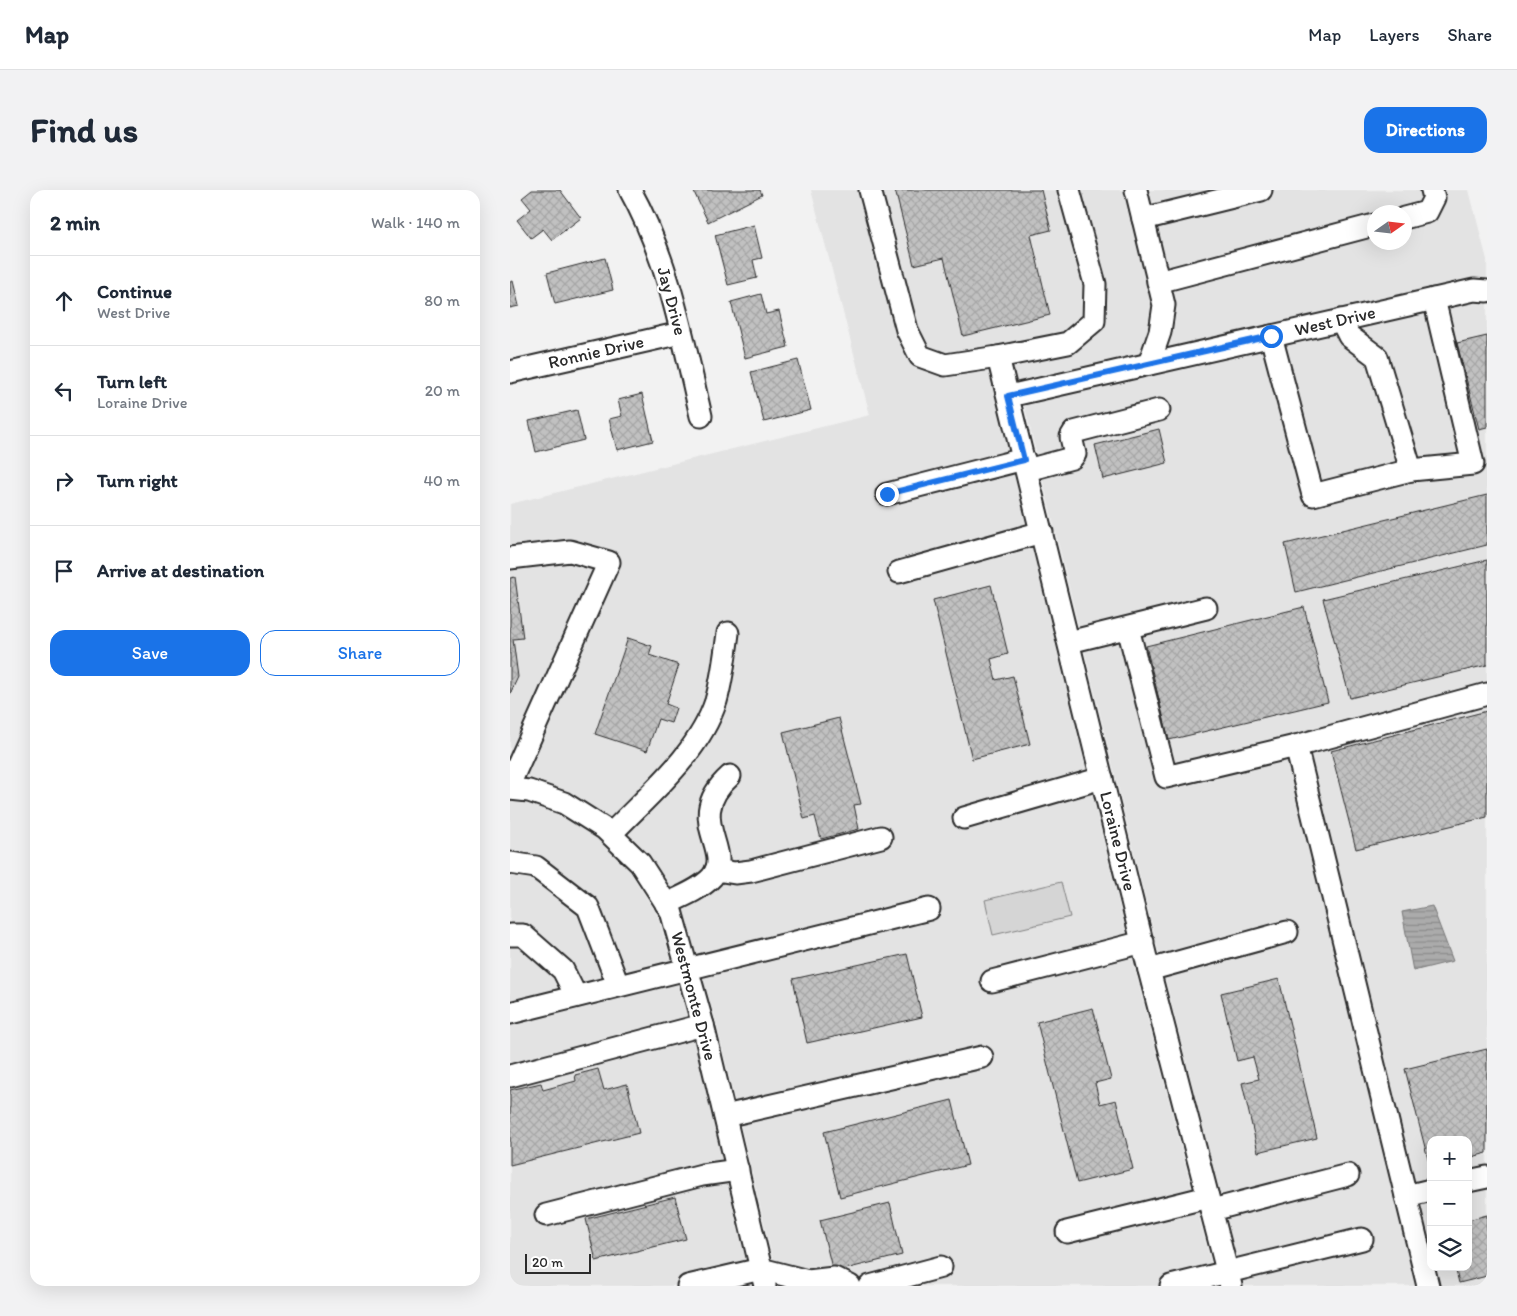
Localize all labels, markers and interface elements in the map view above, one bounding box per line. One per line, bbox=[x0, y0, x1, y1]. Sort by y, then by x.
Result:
text: Map bbox=[25, 20, 69, 49]
text: Map bbox=[1308, 24, 1341, 46]
text: Layers bbox=[1369, 24, 1419, 46]
text: Share bbox=[1447, 24, 1492, 46]
button: Directions bbox=[1364, 107, 1487, 153]
text: Find us bbox=[30, 109, 138, 151]
north arrow bbox=[1367, 205, 1412, 250]
text: 2 min bbox=[50, 210, 100, 235]
text: Walk · 140 m bbox=[371, 213, 460, 232]
street label: Jay Drive bbox=[652, 264, 692, 338]
text: Continue bbox=[97, 280, 172, 303]
icon: ahead bbox=[50, 287, 78, 315]
text: 80 m bbox=[424, 291, 460, 310]
street label: West Drive bbox=[1292, 301, 1378, 341]
text: West Drive bbox=[97, 303, 170, 322]
route start bbox=[1260, 325, 1283, 348]
street label: Ronnie Drive bbox=[546, 330, 646, 374]
text: Turn left bbox=[97, 370, 167, 393]
icon: left bbox=[50, 377, 78, 405]
text: 20 m bbox=[425, 381, 460, 400]
text: Loraine Drive bbox=[97, 393, 187, 412]
icon: right bbox=[50, 467, 78, 495]
text: Turn right bbox=[97, 469, 178, 492]
text: 40 m bbox=[423, 471, 460, 490]
route end bbox=[876, 483, 899, 506]
icon: arrive bbox=[50, 557, 78, 585]
text: Arrive at destination bbox=[97, 559, 264, 582]
button: Save bbox=[50, 630, 250, 676]
button: Share bbox=[260, 630, 460, 676]
street label: Loraine Drive bbox=[1095, 789, 1141, 893]
street label: Westmonte Drive bbox=[666, 929, 722, 1063]
map controls bbox=[1427, 1136, 1472, 1271]
button: + bbox=[1427, 1136, 1472, 1181]
button: − bbox=[1427, 1181, 1472, 1226]
button: layers bbox=[1427, 1226, 1472, 1271]
scale bar bbox=[525, 1251, 591, 1274]
text: 20 m bbox=[532, 1254, 563, 1271]

